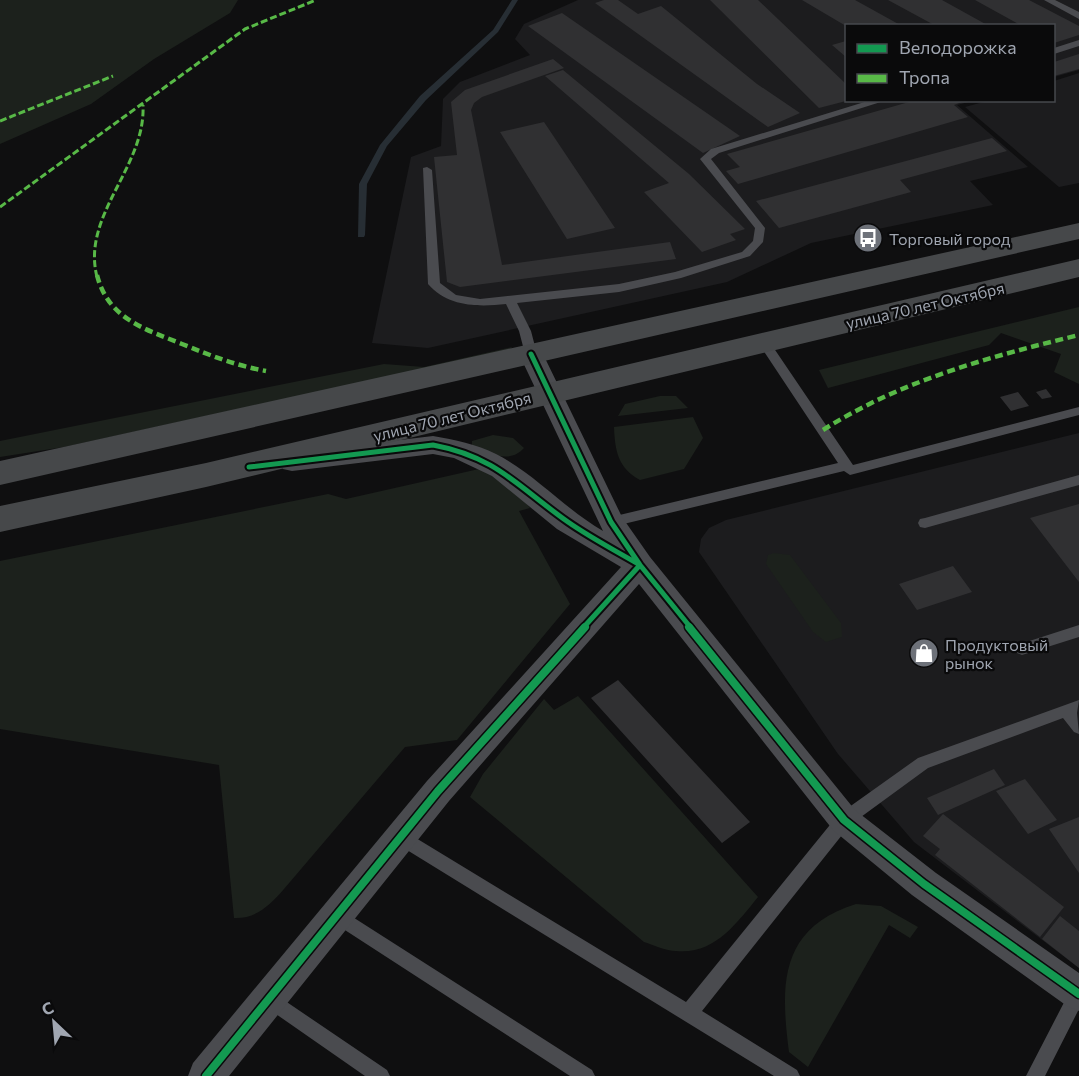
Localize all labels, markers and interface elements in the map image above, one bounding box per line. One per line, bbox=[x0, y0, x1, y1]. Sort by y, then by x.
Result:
legend bbox=[845, 24, 1055, 102]
text: Велодорожка bbox=[899, 36, 1017, 58]
text: Тропа bbox=[899, 66, 950, 88]
bus stop icon: Торговый город bbox=[852, 222, 884, 254]
place label: Торговый город bbox=[889, 229, 1011, 248]
street label: улица 70 лет Октября bbox=[844, 278, 1006, 332]
street label: улица 70 лет Октября bbox=[371, 387, 533, 445]
place label: Продуктовый рынок bbox=[945, 635, 1048, 672]
shop icon: Продуктовый рынок bbox=[908, 637, 940, 669]
north arrow bbox=[24, 992, 84, 1052]
text: С bbox=[38, 997, 56, 1019]

